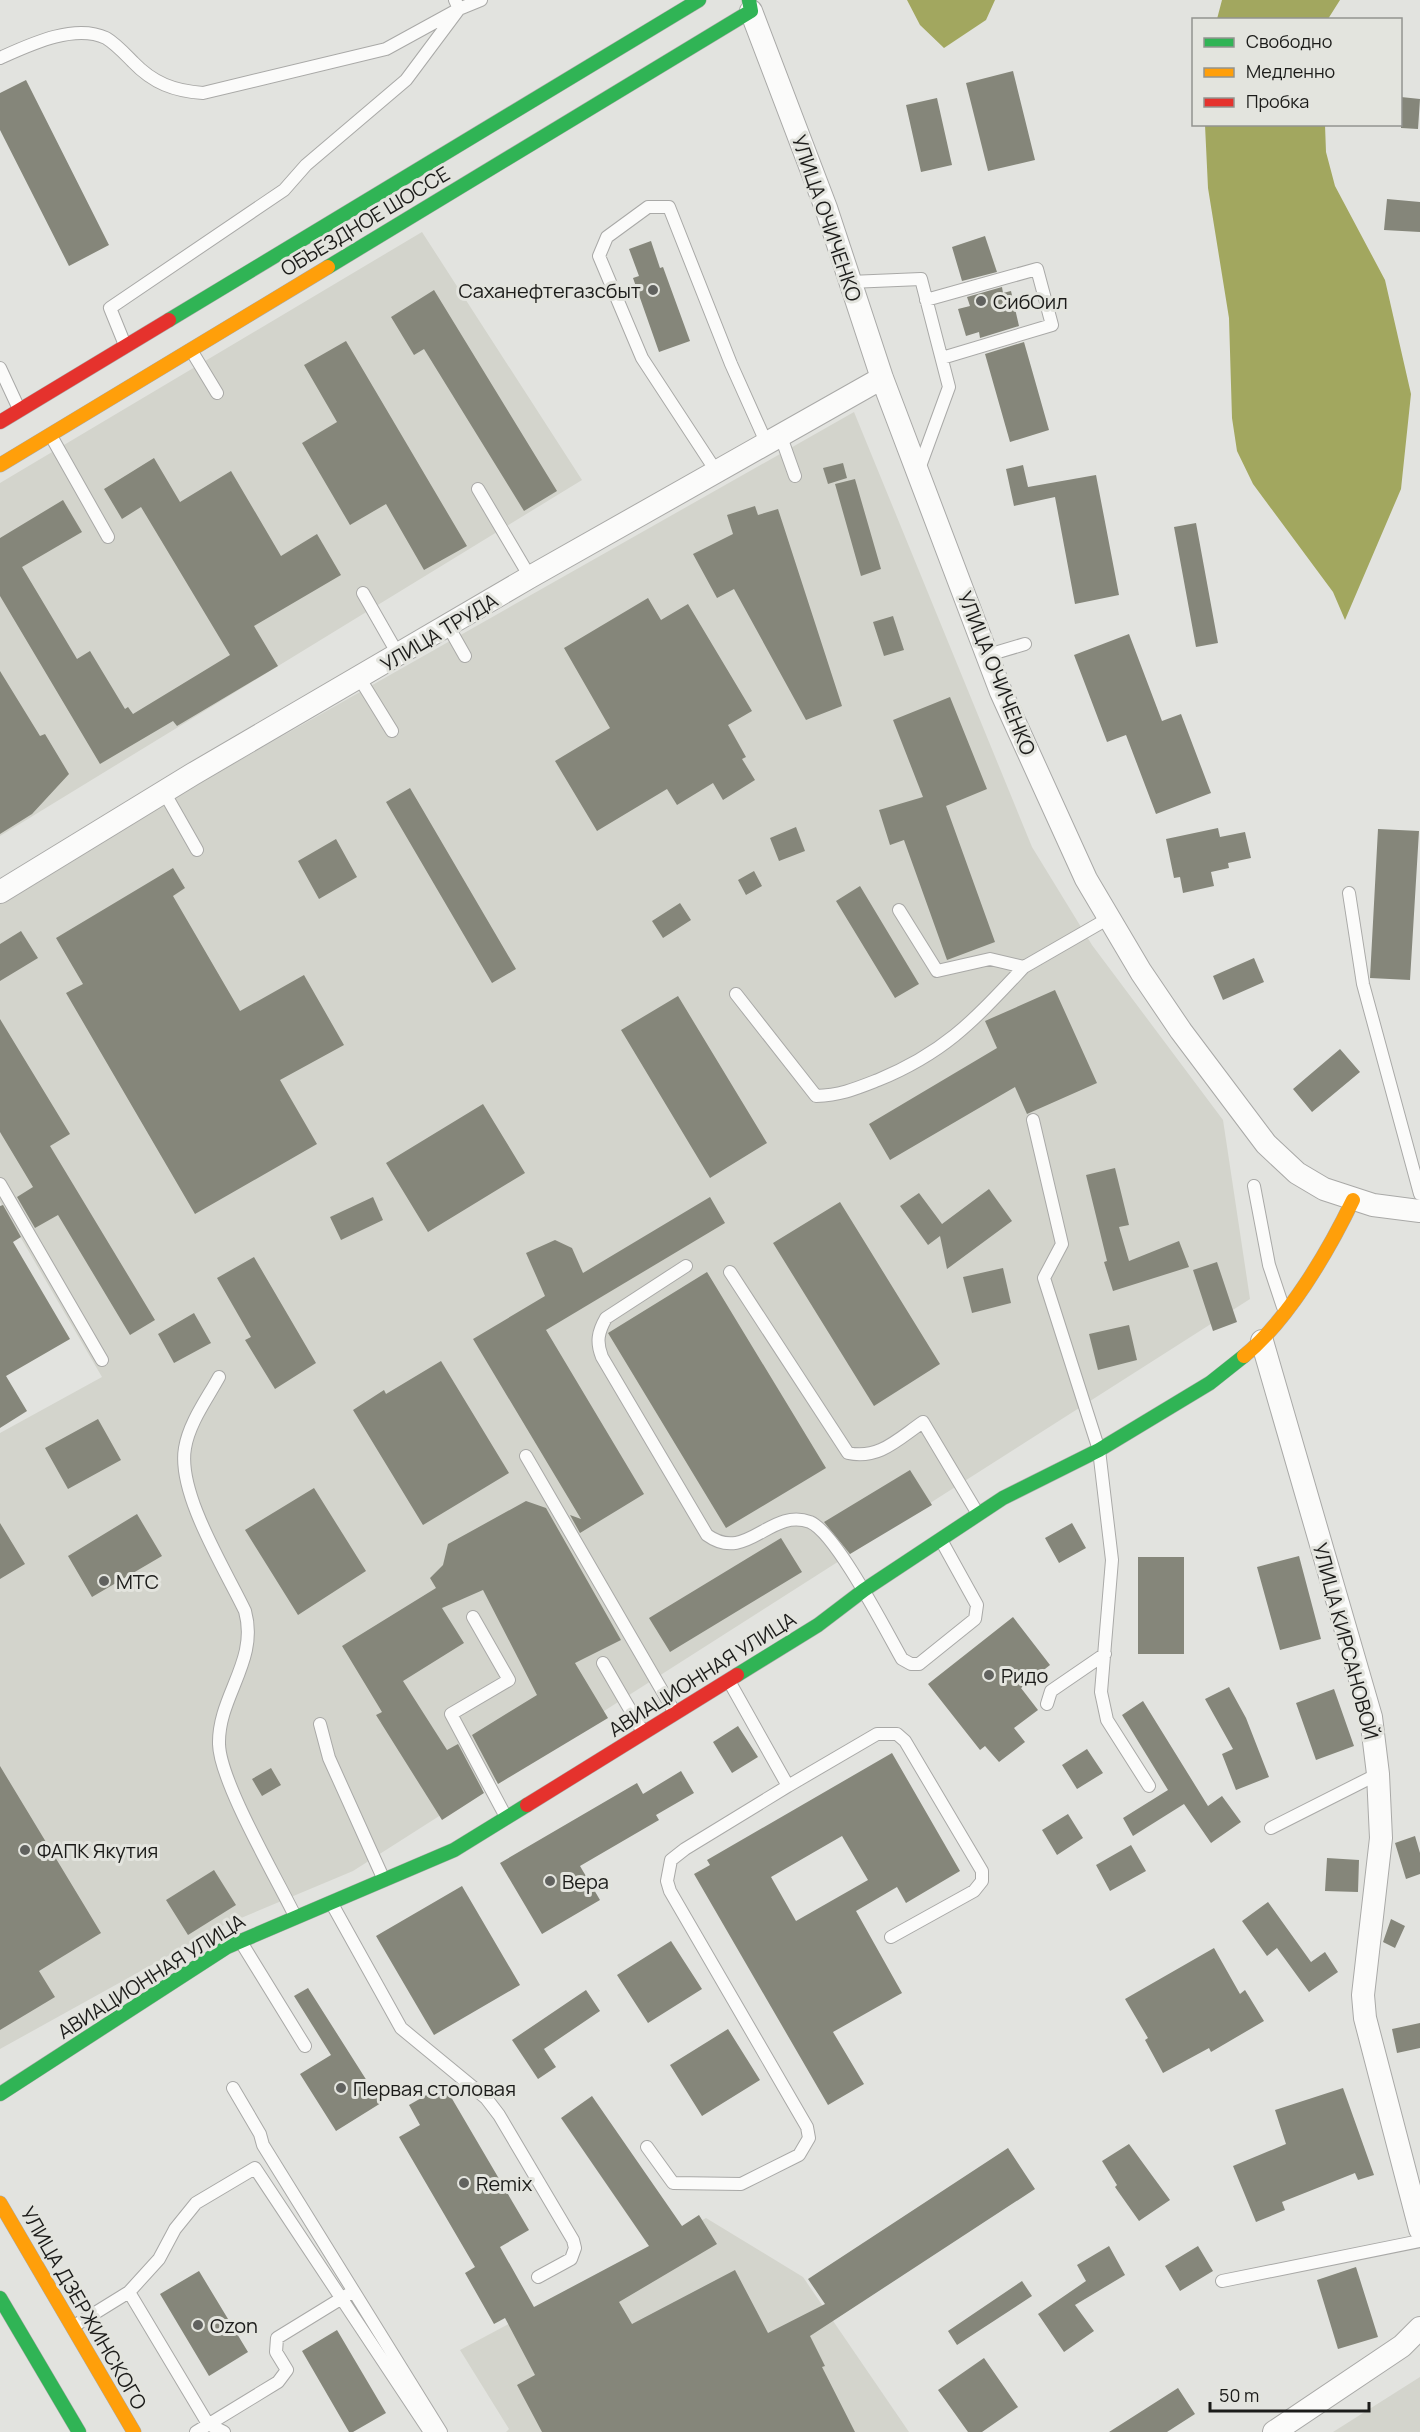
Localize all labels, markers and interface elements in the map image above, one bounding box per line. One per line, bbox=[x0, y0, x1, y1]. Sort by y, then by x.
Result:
legend bbox=[1192, 18, 1402, 126]
text: Свободно bbox=[1246, 29, 1332, 53]
text: Медленно bbox=[1246, 59, 1335, 83]
text: Пробка bbox=[1246, 89, 1309, 113]
street label: УЛИЦА ОЧИЧЕНКО bbox=[786, 131, 868, 305]
street label: ОБЪЕЗДНОЕ ШОССЕ bbox=[276, 160, 454, 282]
place label: Саханефтегазсбыт bbox=[458, 277, 641, 304]
marker: Саханефтегазсбыт bbox=[646, 283, 660, 297]
place label: СибОил bbox=[993, 288, 1068, 315]
marker: СибОил bbox=[974, 294, 988, 308]
street label: УЛИЦА ТРУДА bbox=[375, 586, 503, 678]
street label: УЛИЦА ОЧИЧЕНКО bbox=[952, 587, 1042, 759]
street label: УЛИЦА КИРСАНОВОЙ bbox=[1307, 1540, 1385, 1742]
place label: МТС bbox=[116, 1568, 159, 1595]
marker: МТС bbox=[97, 1574, 111, 1588]
street label: АВИАЦИОННАЯ УЛИЦА bbox=[603, 1605, 801, 1743]
place label: Ридо bbox=[1001, 1662, 1048, 1689]
marker: Ридо bbox=[982, 1668, 996, 1682]
place label: ФАПК Якутия bbox=[37, 1837, 158, 1864]
marker: ФАПК Якутия bbox=[18, 1843, 32, 1857]
place label: Вера bbox=[562, 1868, 609, 1895]
marker: Вера bbox=[543, 1874, 557, 1888]
street label: АВИАЦИОННАЯ УЛИЦА bbox=[52, 1907, 250, 2045]
place label: Первая столовая bbox=[353, 2075, 516, 2102]
marker: Первая столовая bbox=[334, 2081, 348, 2095]
place label: Remix bbox=[476, 2170, 533, 2197]
marker: Remix bbox=[457, 2176, 471, 2190]
street label: УЛИЦА ДЗЕРЖИНСКОГО bbox=[15, 2202, 153, 2414]
place label: Ozon bbox=[210, 2312, 258, 2339]
marker: Ozon bbox=[191, 2318, 205, 2332]
scale bar bbox=[1210, 2375, 1369, 2413]
text: 50 m bbox=[1219, 2383, 1259, 2407]

